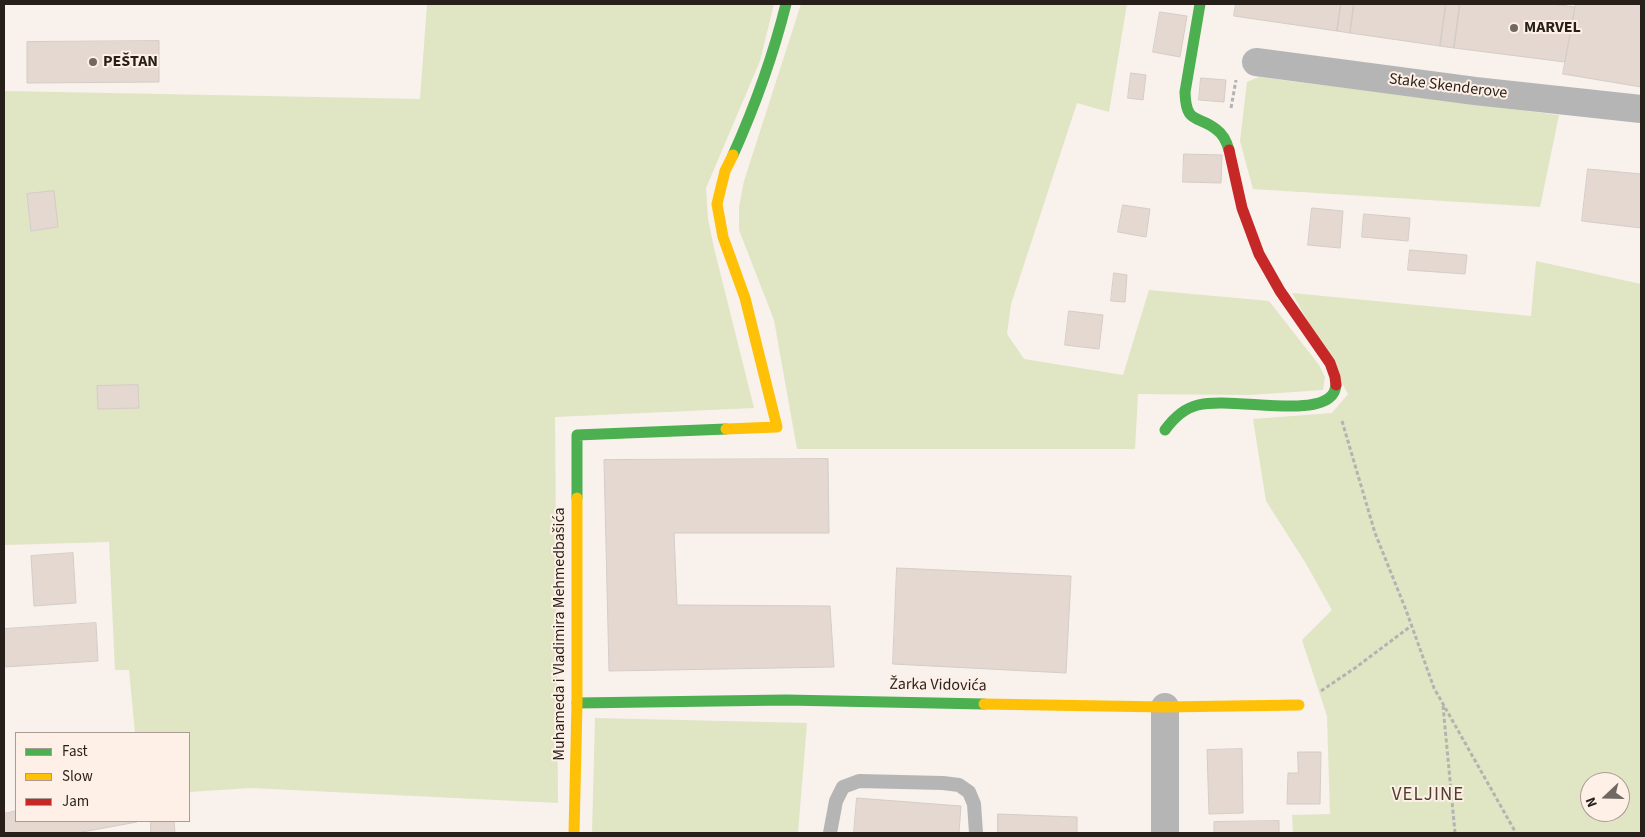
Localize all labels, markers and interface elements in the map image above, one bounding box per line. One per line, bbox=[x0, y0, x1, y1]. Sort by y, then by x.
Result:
place label: MARVEL bbox=[1524, 18, 1581, 38]
marker: MARVEL bbox=[1508, 22, 1520, 34]
place label: PEŠTAN bbox=[103, 52, 158, 72]
marker: PEŠTAN bbox=[87, 56, 99, 68]
street label: Stake Skenderove bbox=[1388, 70, 1508, 104]
street label: Muhameda i Vladimira Mehmedbašića bbox=[550, 507, 570, 761]
street label: Žarka Vidovića bbox=[889, 676, 987, 696]
legend bbox=[15, 732, 190, 822]
text: Fast bbox=[62, 741, 88, 762]
text: Slow bbox=[62, 766, 93, 787]
north arrow bbox=[1580, 772, 1630, 822]
district label: VELJINE bbox=[1391, 785, 1465, 807]
text: Jam bbox=[62, 791, 89, 812]
text: N bbox=[1581, 794, 1603, 810]

